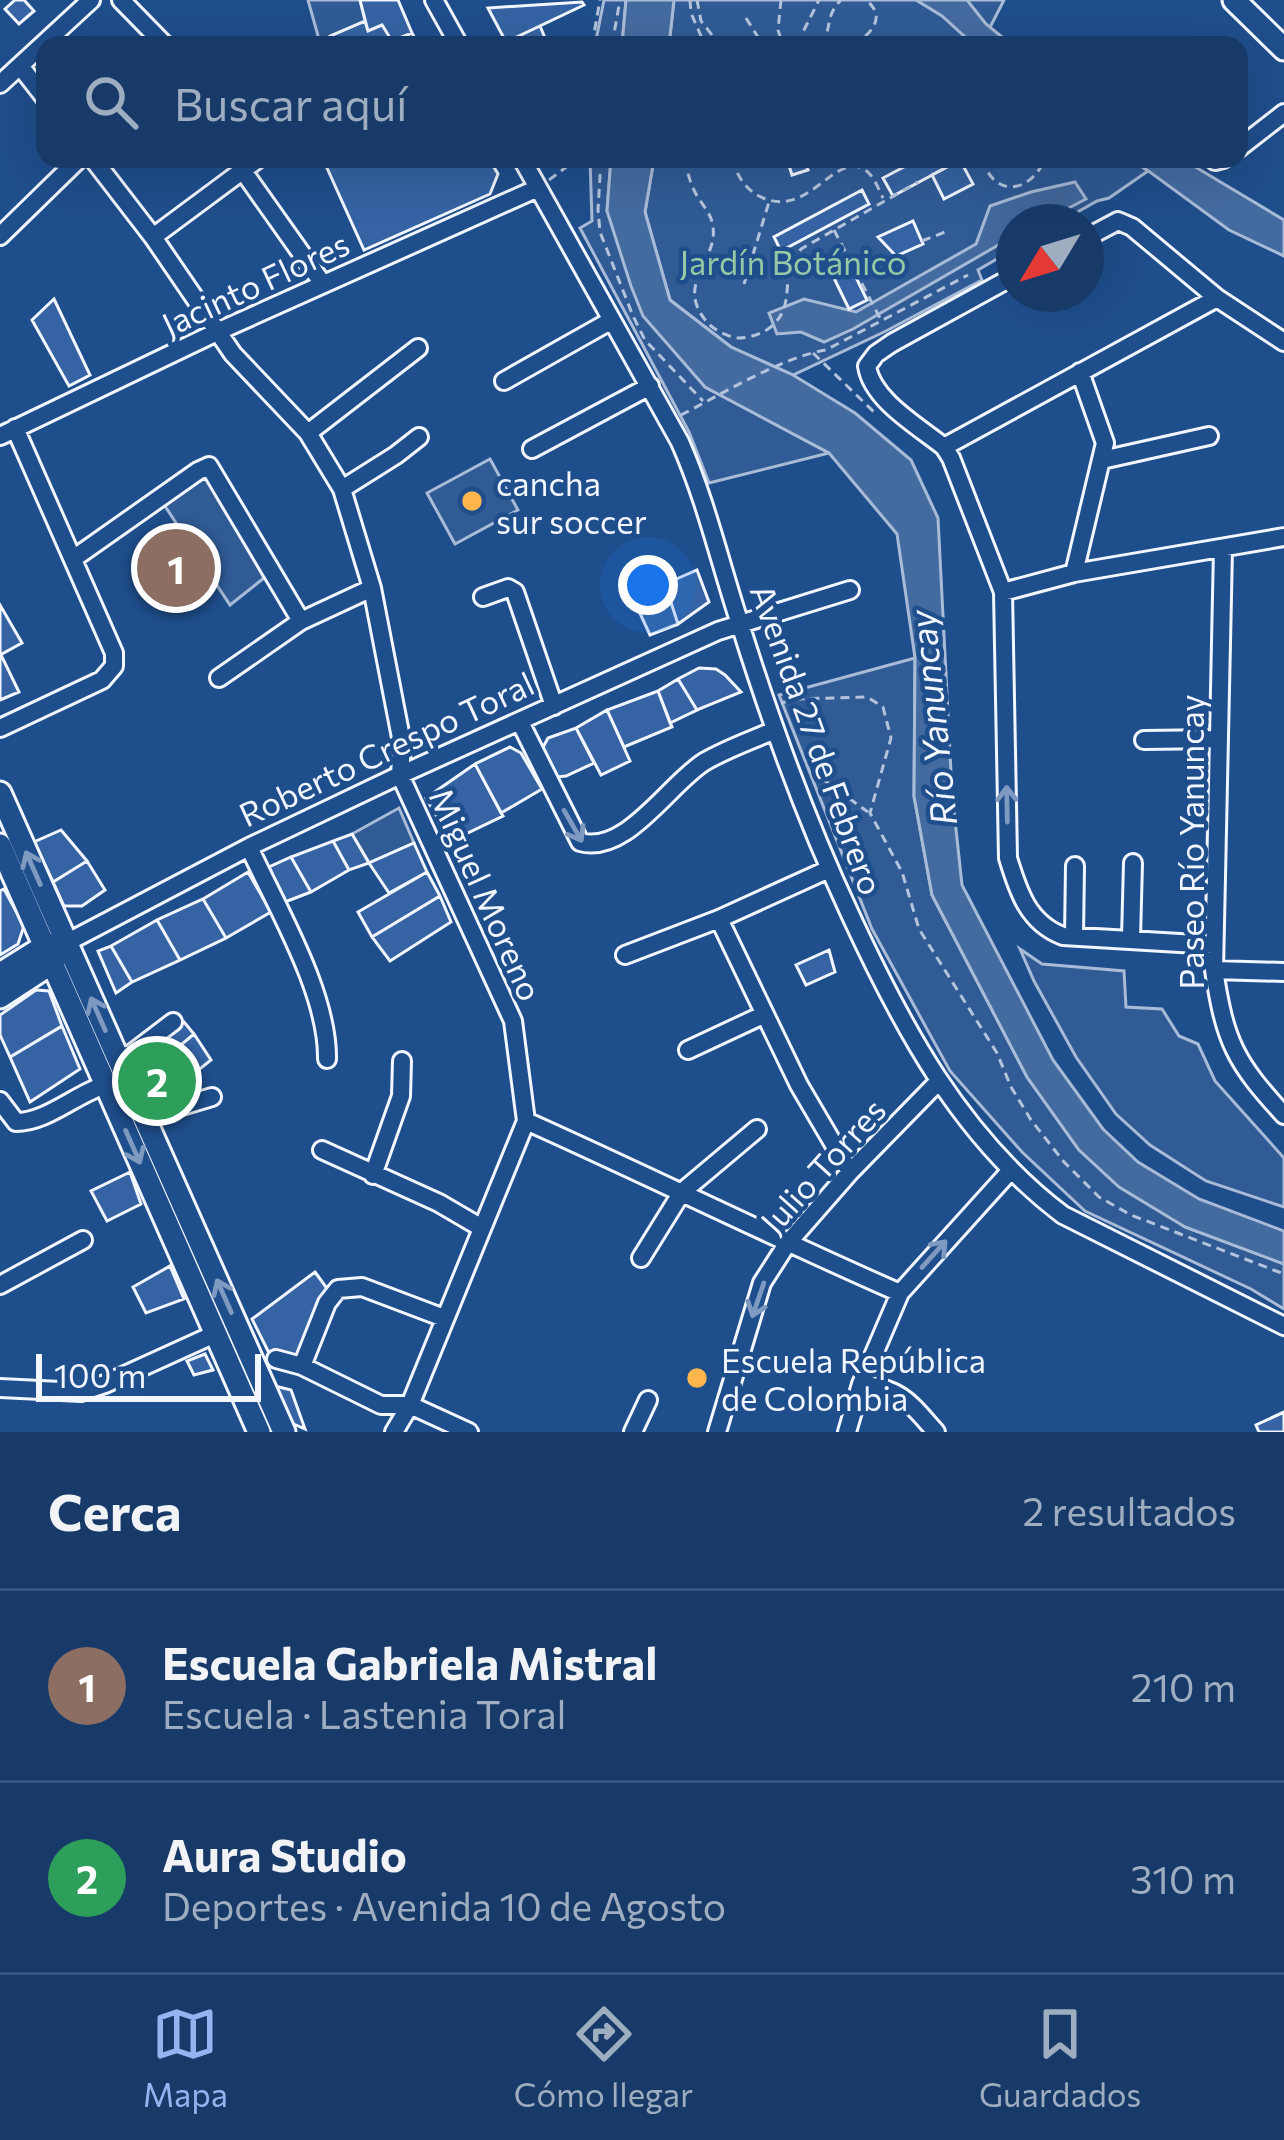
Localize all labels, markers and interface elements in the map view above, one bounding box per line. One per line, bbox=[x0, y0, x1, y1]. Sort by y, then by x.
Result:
search box bbox=[36, 36, 1248, 168]
icon: search bbox=[78, 69, 144, 135]
text: Buscar aquí bbox=[174, 75, 408, 130]
north arrow bbox=[996, 204, 1104, 312]
street label: Jacinto Flores bbox=[155, 222, 355, 344]
park label: Jardín Botánico bbox=[679, 241, 907, 282]
place label: cancha sur soccer bbox=[496, 462, 647, 541]
marker: cancha sur soccer bbox=[459, 488, 485, 514]
pin: 1 bbox=[137, 523, 215, 613]
your location bbox=[618, 555, 678, 615]
street label: Avenida 27 de Febrero bbox=[743, 578, 893, 900]
water label: Río Yanuncay bbox=[898, 607, 964, 828]
street label: Roberto Crespo Toral bbox=[232, 662, 540, 834]
street label: Paseo Río Yanuncay bbox=[1170, 694, 1211, 990]
street label: Miguel Moreno bbox=[422, 781, 552, 1007]
one-way arrow bbox=[996, 785, 1018, 824]
one-way arrow bbox=[561, 808, 585, 842]
one-way arrow bbox=[21, 851, 43, 887]
one-way arrow bbox=[85, 997, 107, 1033]
pin: 2 bbox=[118, 1036, 196, 1126]
street label: Julio Torres bbox=[751, 1089, 893, 1241]
one-way arrow bbox=[123, 1128, 145, 1164]
one-way arrow bbox=[920, 1240, 947, 1270]
one-way arrow bbox=[211, 1278, 233, 1314]
one-way arrow bbox=[745, 1280, 767, 1318]
place label: Escuela República de Colombia bbox=[721, 1339, 986, 1418]
scale bar bbox=[36, 1348, 261, 1401]
text: 100 m bbox=[54, 1354, 146, 1395]
marker: Escuela República de Colombia bbox=[684, 1365, 710, 1391]
text: Cerca bbox=[48, 1479, 182, 1542]
text: 2 resultados bbox=[1022, 1486, 1236, 1534]
text: Escuela Gabriela Mistral bbox=[162, 1634, 657, 1689]
text: 1 bbox=[78, 1662, 96, 1710]
text: 210 m bbox=[1131, 1662, 1236, 1710]
text: Escuela · Lastenia Toral bbox=[162, 1689, 567, 1737]
text: Aura Studio bbox=[162, 1826, 407, 1881]
text: 2 bbox=[76, 1854, 98, 1902]
text: 310 m bbox=[1130, 1854, 1236, 1902]
text: Deportes · Avenida 10 de Agosto bbox=[162, 1881, 726, 1929]
tab: Mapa bbox=[143, 2001, 228, 2114]
tab: Cómo llegar bbox=[514, 2001, 693, 2114]
tab: Guardados bbox=[979, 2001, 1141, 2114]

